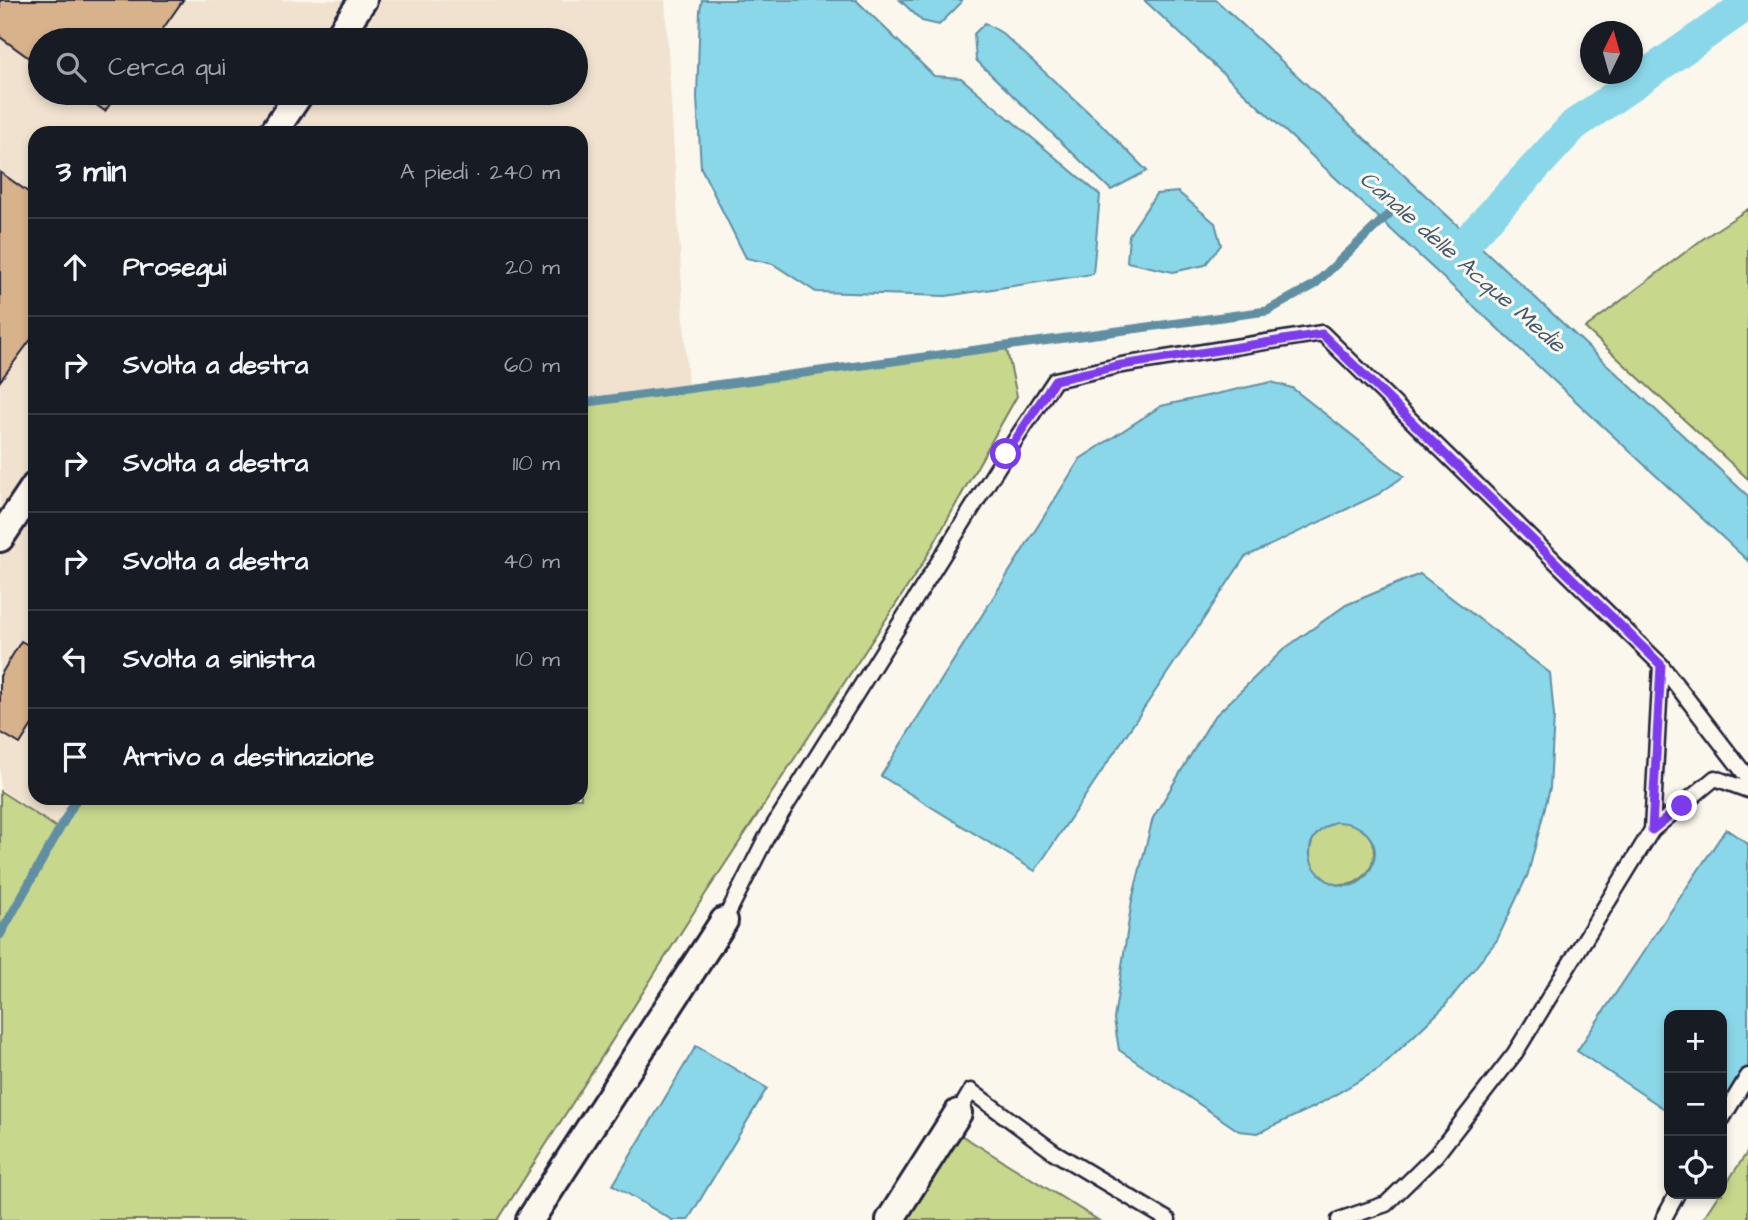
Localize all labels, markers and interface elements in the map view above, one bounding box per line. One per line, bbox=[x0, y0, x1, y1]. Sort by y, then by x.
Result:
north arrow bbox=[1580, 21, 1643, 84]
search box bbox=[28, 28, 588, 105]
icon: search bbox=[52, 48, 90, 86]
text: Cerca qui bbox=[108, 49, 225, 85]
text: 3 min bbox=[56, 151, 126, 193]
text: A piedi · 240 m bbox=[400, 156, 560, 188]
water label: Canale delle Acque Medie bbox=[1353, 163, 1573, 361]
icon: ahead bbox=[56, 248, 94, 286]
text: Prosegui bbox=[123, 249, 226, 285]
text: 20 m bbox=[505, 251, 560, 283]
icon: right bbox=[56, 346, 94, 384]
text: Svolta a destra bbox=[123, 347, 308, 383]
text: 60 m bbox=[504, 349, 560, 381]
route start bbox=[990, 438, 1021, 469]
icon: right bbox=[56, 444, 94, 482]
text: Svolta a destra bbox=[123, 445, 308, 481]
text: 110 m bbox=[512, 447, 560, 479]
icon: right bbox=[56, 542, 94, 580]
text: Svolta a destra bbox=[123, 543, 308, 579]
text: 40 m bbox=[503, 545, 560, 577]
icon: left bbox=[56, 640, 94, 678]
text: Svolta a sinistra bbox=[123, 641, 315, 677]
text: 10 m bbox=[515, 643, 560, 675]
icon: arrive bbox=[56, 738, 94, 776]
text: Arrivo a destinazione bbox=[123, 739, 374, 775]
route end bbox=[1666, 790, 1697, 821]
map controls bbox=[1664, 1010, 1727, 1199]
button: + bbox=[1664, 1010, 1727, 1073]
button: − bbox=[1664, 1073, 1727, 1136]
button: locate bbox=[1664, 1136, 1727, 1199]

